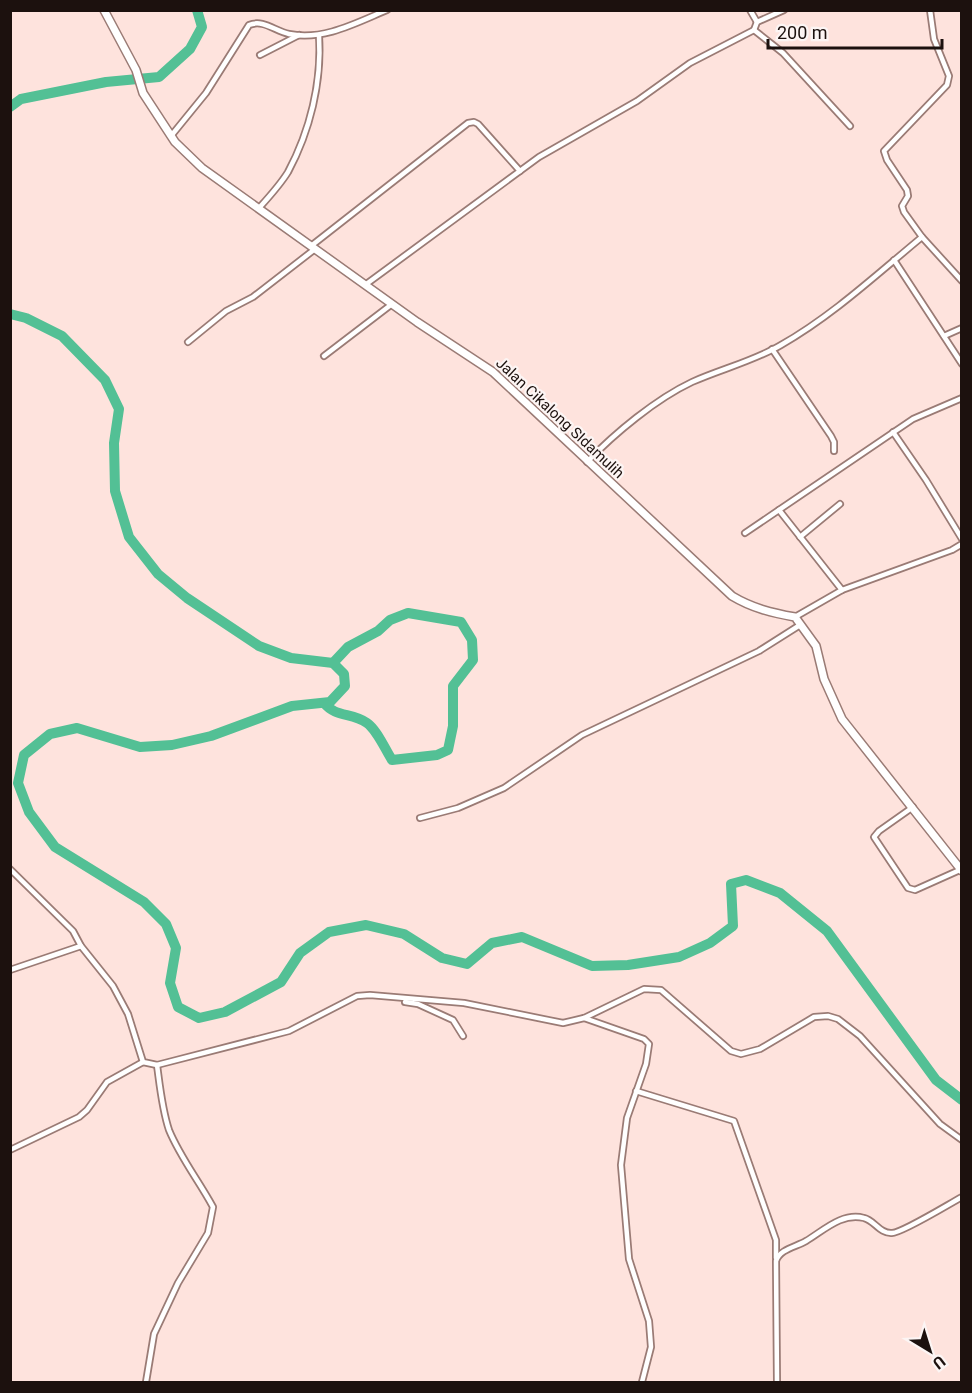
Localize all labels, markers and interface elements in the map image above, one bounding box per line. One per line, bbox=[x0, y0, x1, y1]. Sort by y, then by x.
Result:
scale bar bbox=[768, 12, 942, 50]
text: 200 m bbox=[777, 22, 828, 43]
street label: Jalan Cikalong SIdamulih bbox=[492, 354, 628, 482]
north arrow bbox=[900, 1321, 960, 1381]
text: U bbox=[929, 1352, 949, 1373]

